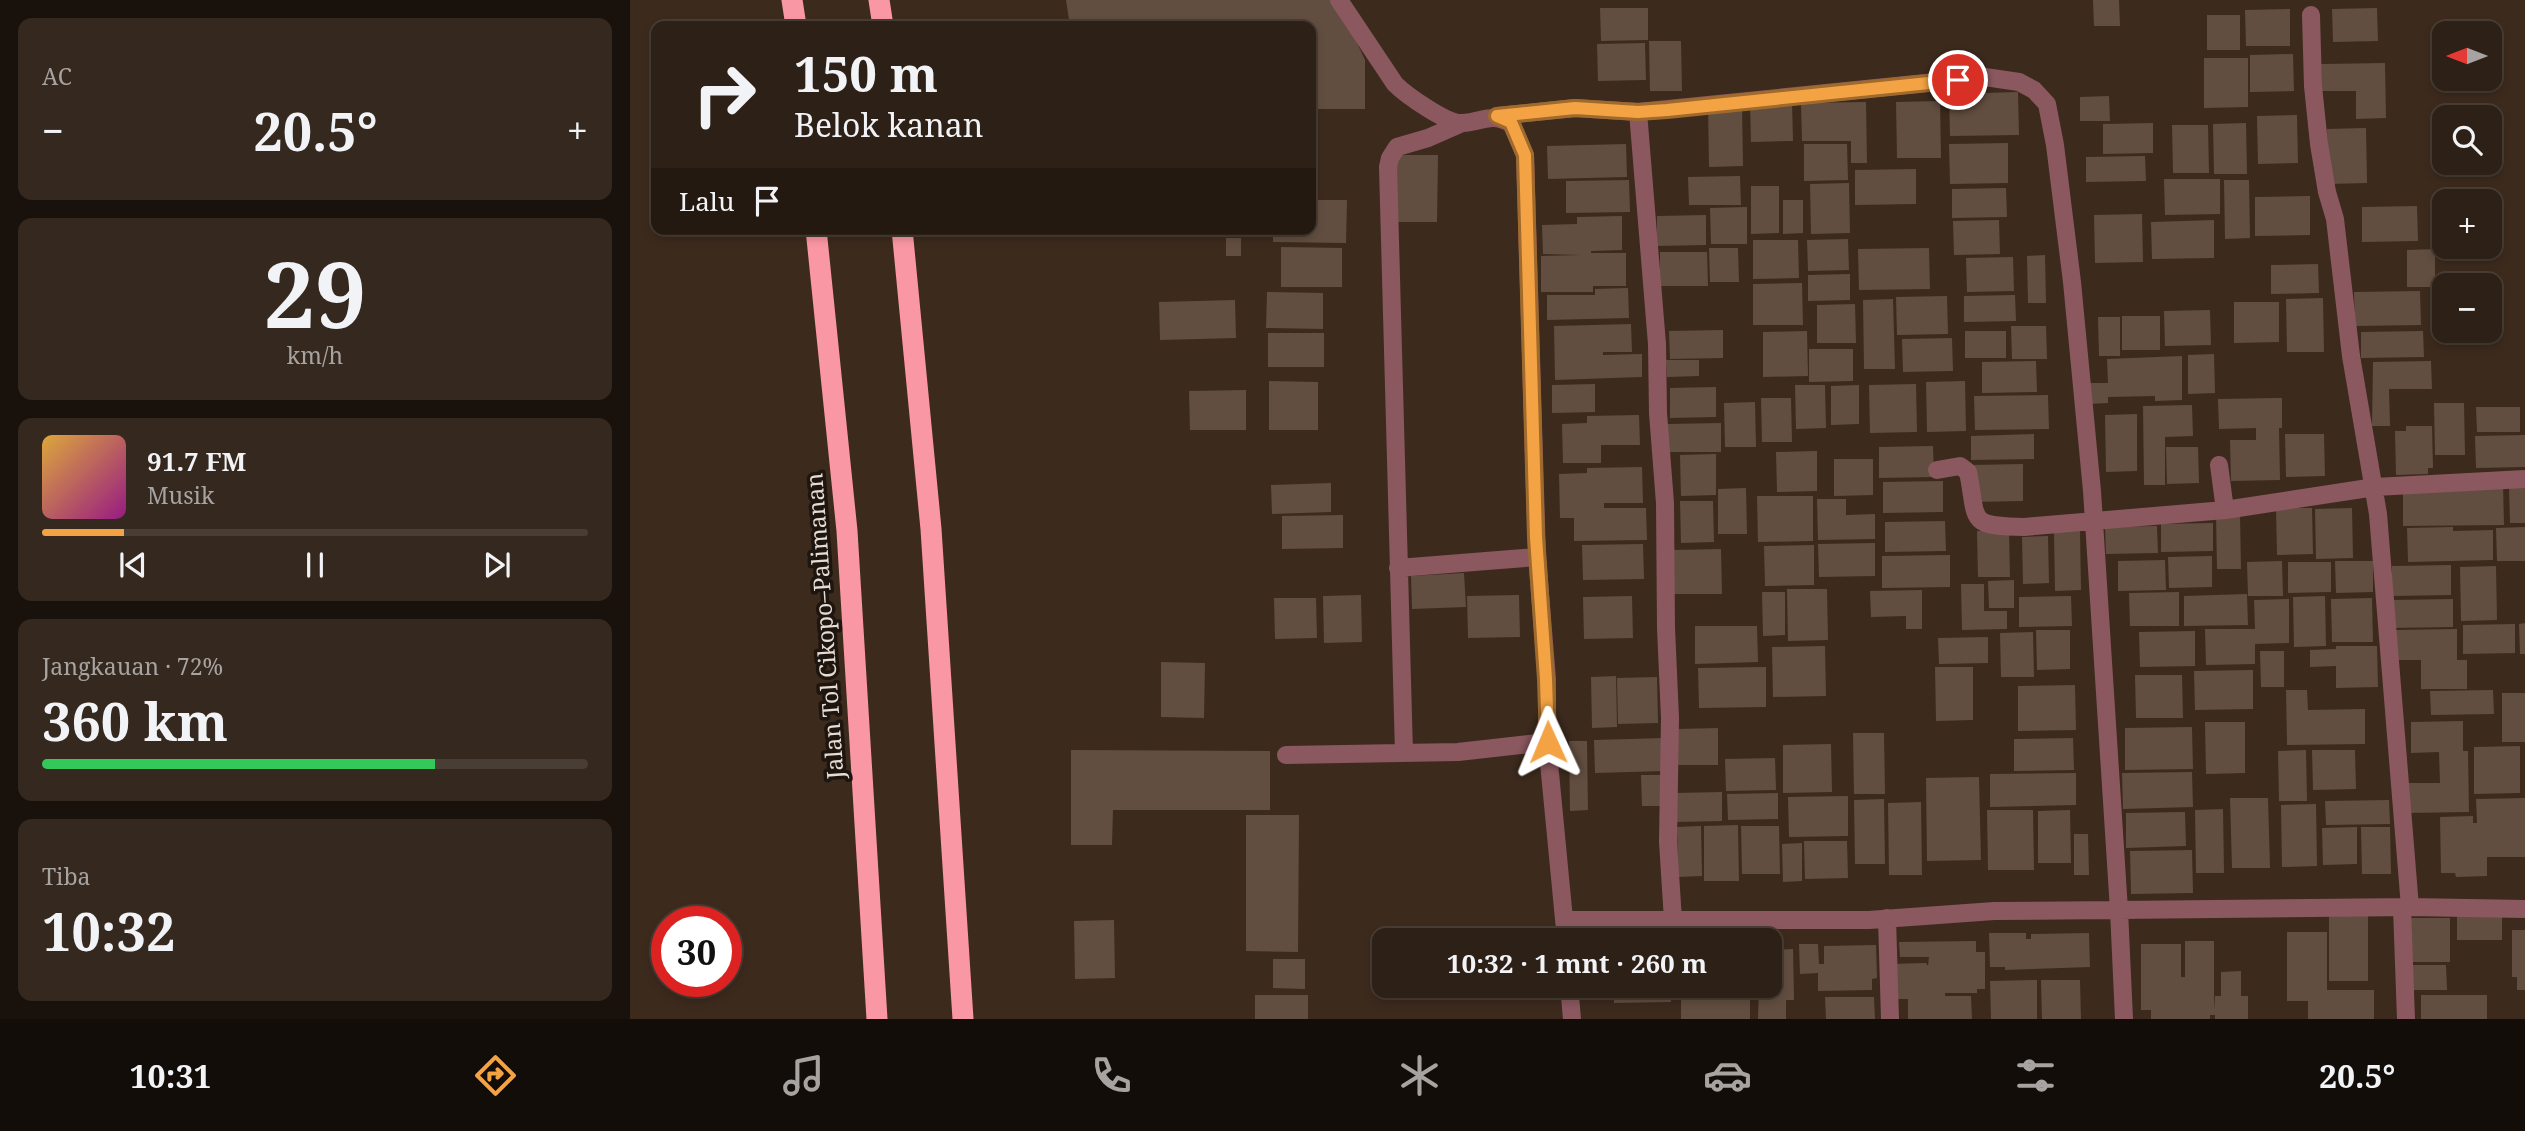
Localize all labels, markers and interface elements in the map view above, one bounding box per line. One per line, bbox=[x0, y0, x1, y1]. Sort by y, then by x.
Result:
north arrow bbox=[2432, 21, 2502, 91]
map controls bbox=[2432, 21, 2502, 343]
text: 150 m bbox=[794, 40, 938, 106]
icon: right bbox=[679, 49, 770, 140]
pin bbox=[1928, 50, 1988, 110]
text: AC bbox=[42, 60, 72, 92]
icon: arrive bbox=[1939, 61, 1977, 99]
text: 20.5° bbox=[253, 95, 378, 166]
text: Belok kanan bbox=[794, 103, 984, 146]
text: − bbox=[42, 104, 64, 156]
text: + bbox=[567, 104, 588, 156]
button: search bbox=[2432, 105, 2502, 175]
icon: arrive bbox=[748, 182, 786, 220]
text: Lalu bbox=[679, 183, 734, 219]
button: + bbox=[2432, 189, 2502, 259]
text: 29 bbox=[264, 231, 366, 355]
button: − bbox=[2432, 273, 2502, 343]
text: km/h bbox=[287, 339, 343, 371]
text: 91.7 FM bbox=[147, 443, 246, 479]
street label: Jalan Tol Cikopo–Palimanan bbox=[797, 472, 851, 781]
text: Musik bbox=[147, 479, 214, 511]
icon: previous bbox=[114, 546, 152, 584]
icon: pause bbox=[296, 546, 334, 584]
icon: next bbox=[478, 546, 516, 584]
text: Jangkauan · 72% bbox=[42, 650, 223, 682]
text: 360 km bbox=[42, 685, 228, 756]
position arrow bbox=[1511, 705, 1585, 779]
text: Tiba bbox=[42, 860, 91, 892]
text: 10:32 bbox=[42, 895, 175, 966]
speed limit sign: 30 bbox=[651, 906, 742, 997]
text: 10:32 · 1 mnt · 260 m bbox=[1447, 945, 1707, 981]
icon: directions bbox=[471, 1051, 520, 1100]
icon: music bbox=[779, 1051, 828, 1100]
icon: phone bbox=[1087, 1051, 1136, 1100]
icon: climate bbox=[1395, 1051, 1444, 1100]
icon: car bbox=[1703, 1051, 1752, 1100]
icon: filters bbox=[2011, 1051, 2060, 1100]
text: 10:31 bbox=[130, 1054, 212, 1097]
text: 20.5° bbox=[2319, 1054, 2395, 1097]

